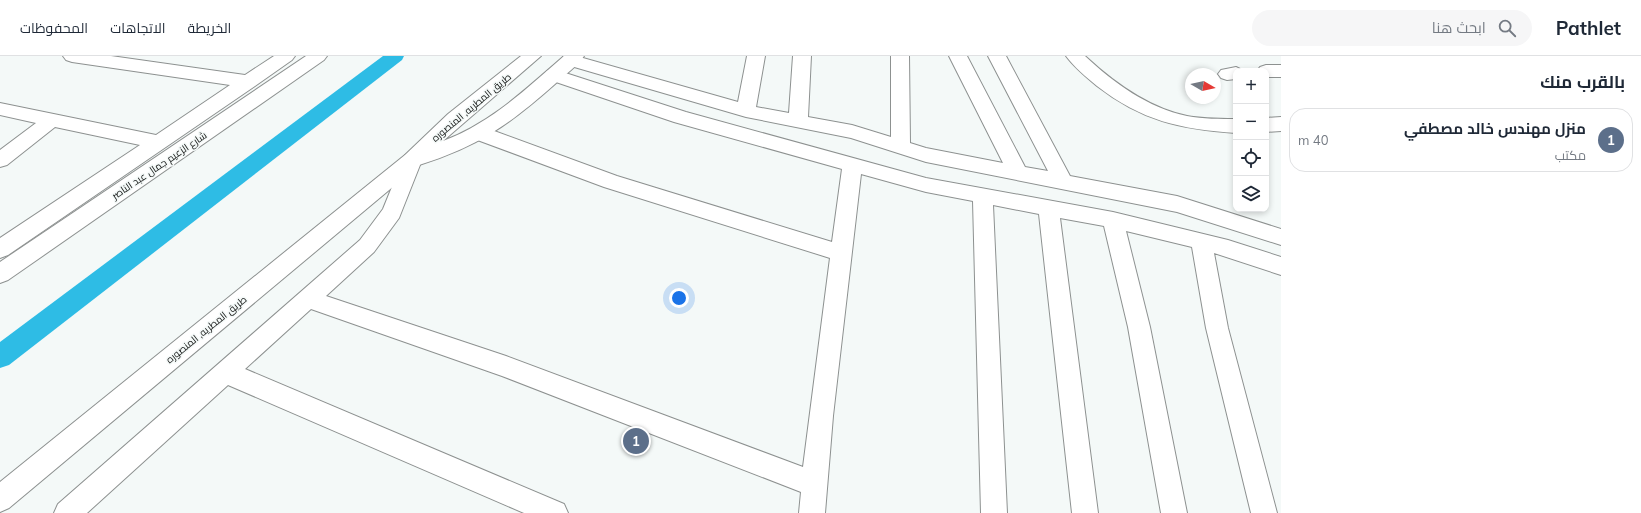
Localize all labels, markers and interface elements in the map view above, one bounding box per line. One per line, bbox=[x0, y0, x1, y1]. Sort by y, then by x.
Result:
search box bbox=[1252, 10, 1532, 46]
text: Pathlet bbox=[1556, 16, 1621, 40]
icon: search bbox=[1496, 17, 1518, 39]
text: ابحث هنا bbox=[1432, 18, 1486, 37]
text: المحفوظات bbox=[20, 19, 88, 37]
text: الاتجاهات bbox=[110, 19, 166, 37]
text: الخريطة bbox=[188, 19, 231, 37]
north arrow bbox=[1185, 68, 1221, 104]
map controls bbox=[1233, 68, 1269, 212]
button: + bbox=[1233, 68, 1269, 104]
street label: طريق المطريه, المنصوره bbox=[429, 70, 514, 145]
text: بالقرب منك bbox=[1540, 71, 1625, 92]
button: − bbox=[1233, 104, 1269, 140]
text: منزل مهندس خالد مصطفي bbox=[1404, 119, 1586, 138]
street label: شارع الزعيم جمال عبد الناصر bbox=[108, 129, 210, 204]
text: 40 m bbox=[1298, 132, 1328, 148]
text: 1 bbox=[1607, 132, 1615, 148]
button: locate bbox=[1233, 140, 1269, 176]
text: مكتب bbox=[1555, 147, 1586, 163]
button: layers bbox=[1233, 176, 1269, 212]
your location bbox=[669, 288, 689, 308]
street label: طريق المطريه, المنصوره bbox=[163, 293, 249, 366]
pin: 1 bbox=[623, 426, 649, 456]

